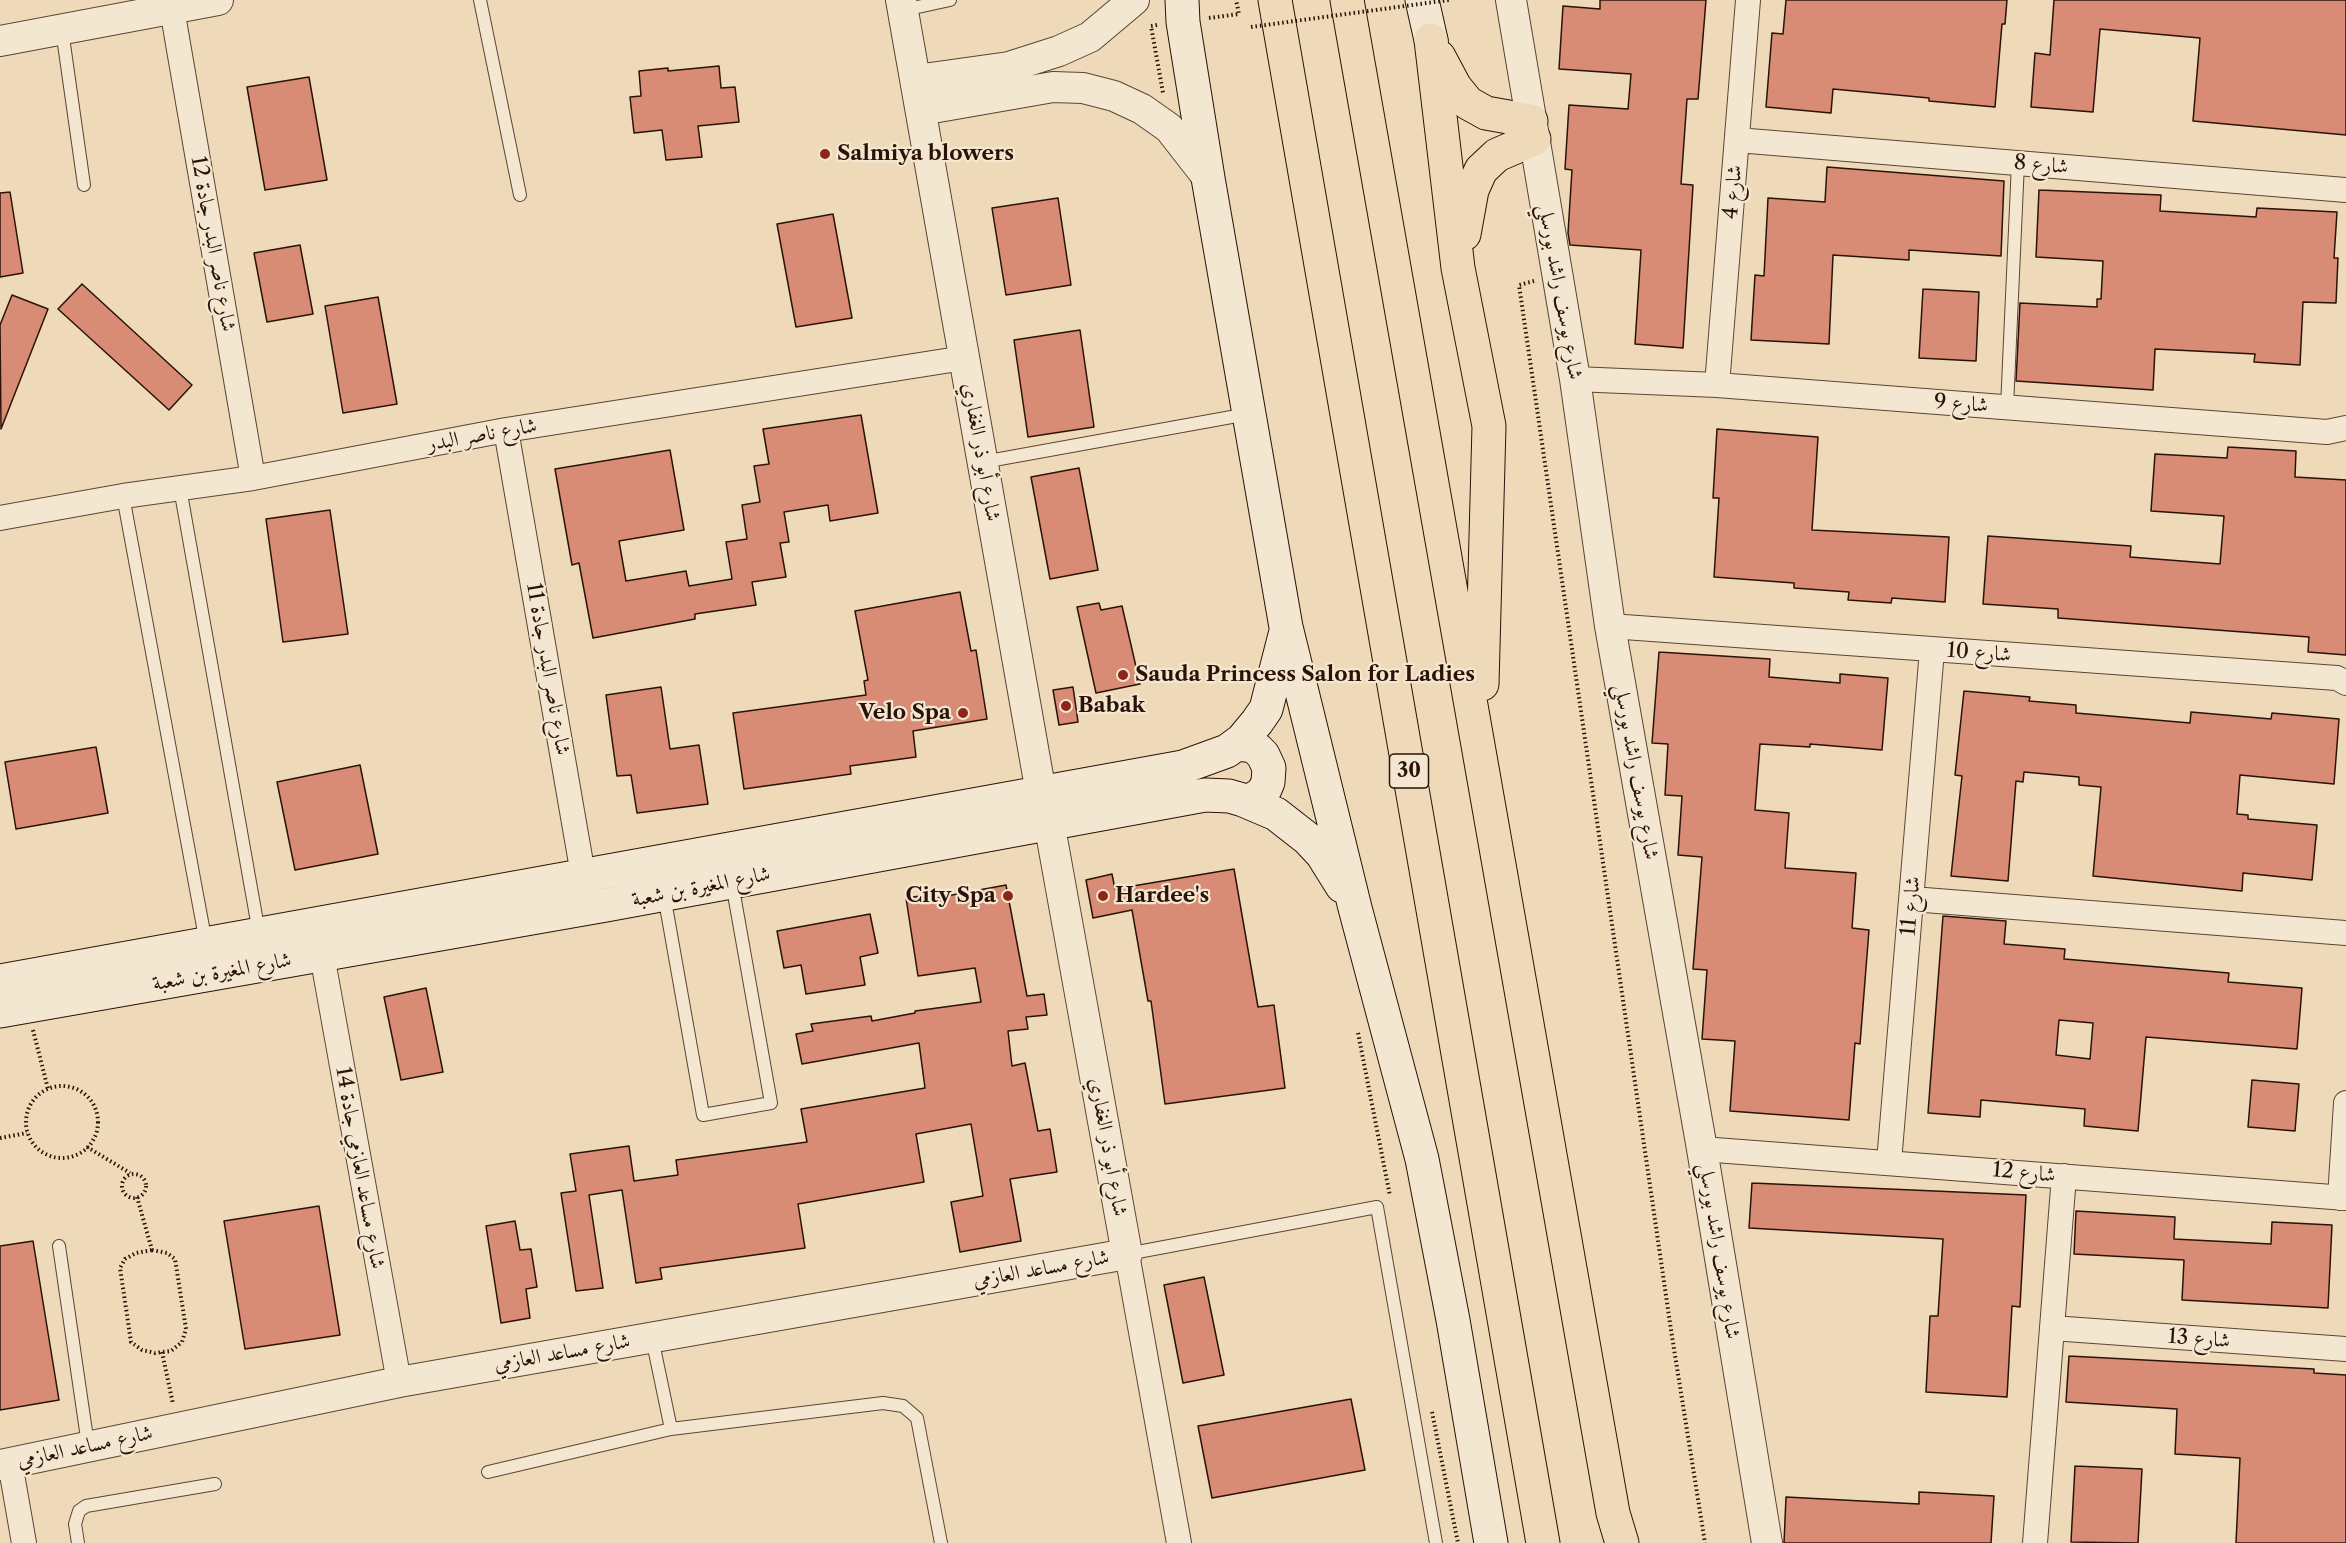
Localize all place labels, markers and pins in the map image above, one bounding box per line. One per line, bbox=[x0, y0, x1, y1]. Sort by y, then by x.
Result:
place label: Salmiya blowers bbox=[837, 141, 1014, 167]
marker: Salmiya blowers bbox=[818, 147, 832, 161]
place label: Sauda Princess Salon for Ladies bbox=[1135, 662, 1475, 688]
marker: Sauda Princess Salon for Ladies bbox=[1116, 668, 1130, 682]
place label: Babak bbox=[1078, 693, 1145, 719]
marker: Babak bbox=[1059, 699, 1073, 713]
place label: Velo Spa bbox=[859, 700, 951, 726]
marker: Velo Spa bbox=[956, 706, 970, 720]
place label: City Spa bbox=[905, 883, 996, 909]
place label: Hardee's bbox=[1115, 883, 1209, 909]
marker: City Spa bbox=[1001, 889, 1015, 903]
marker: Hardee's bbox=[1096, 889, 1110, 903]

